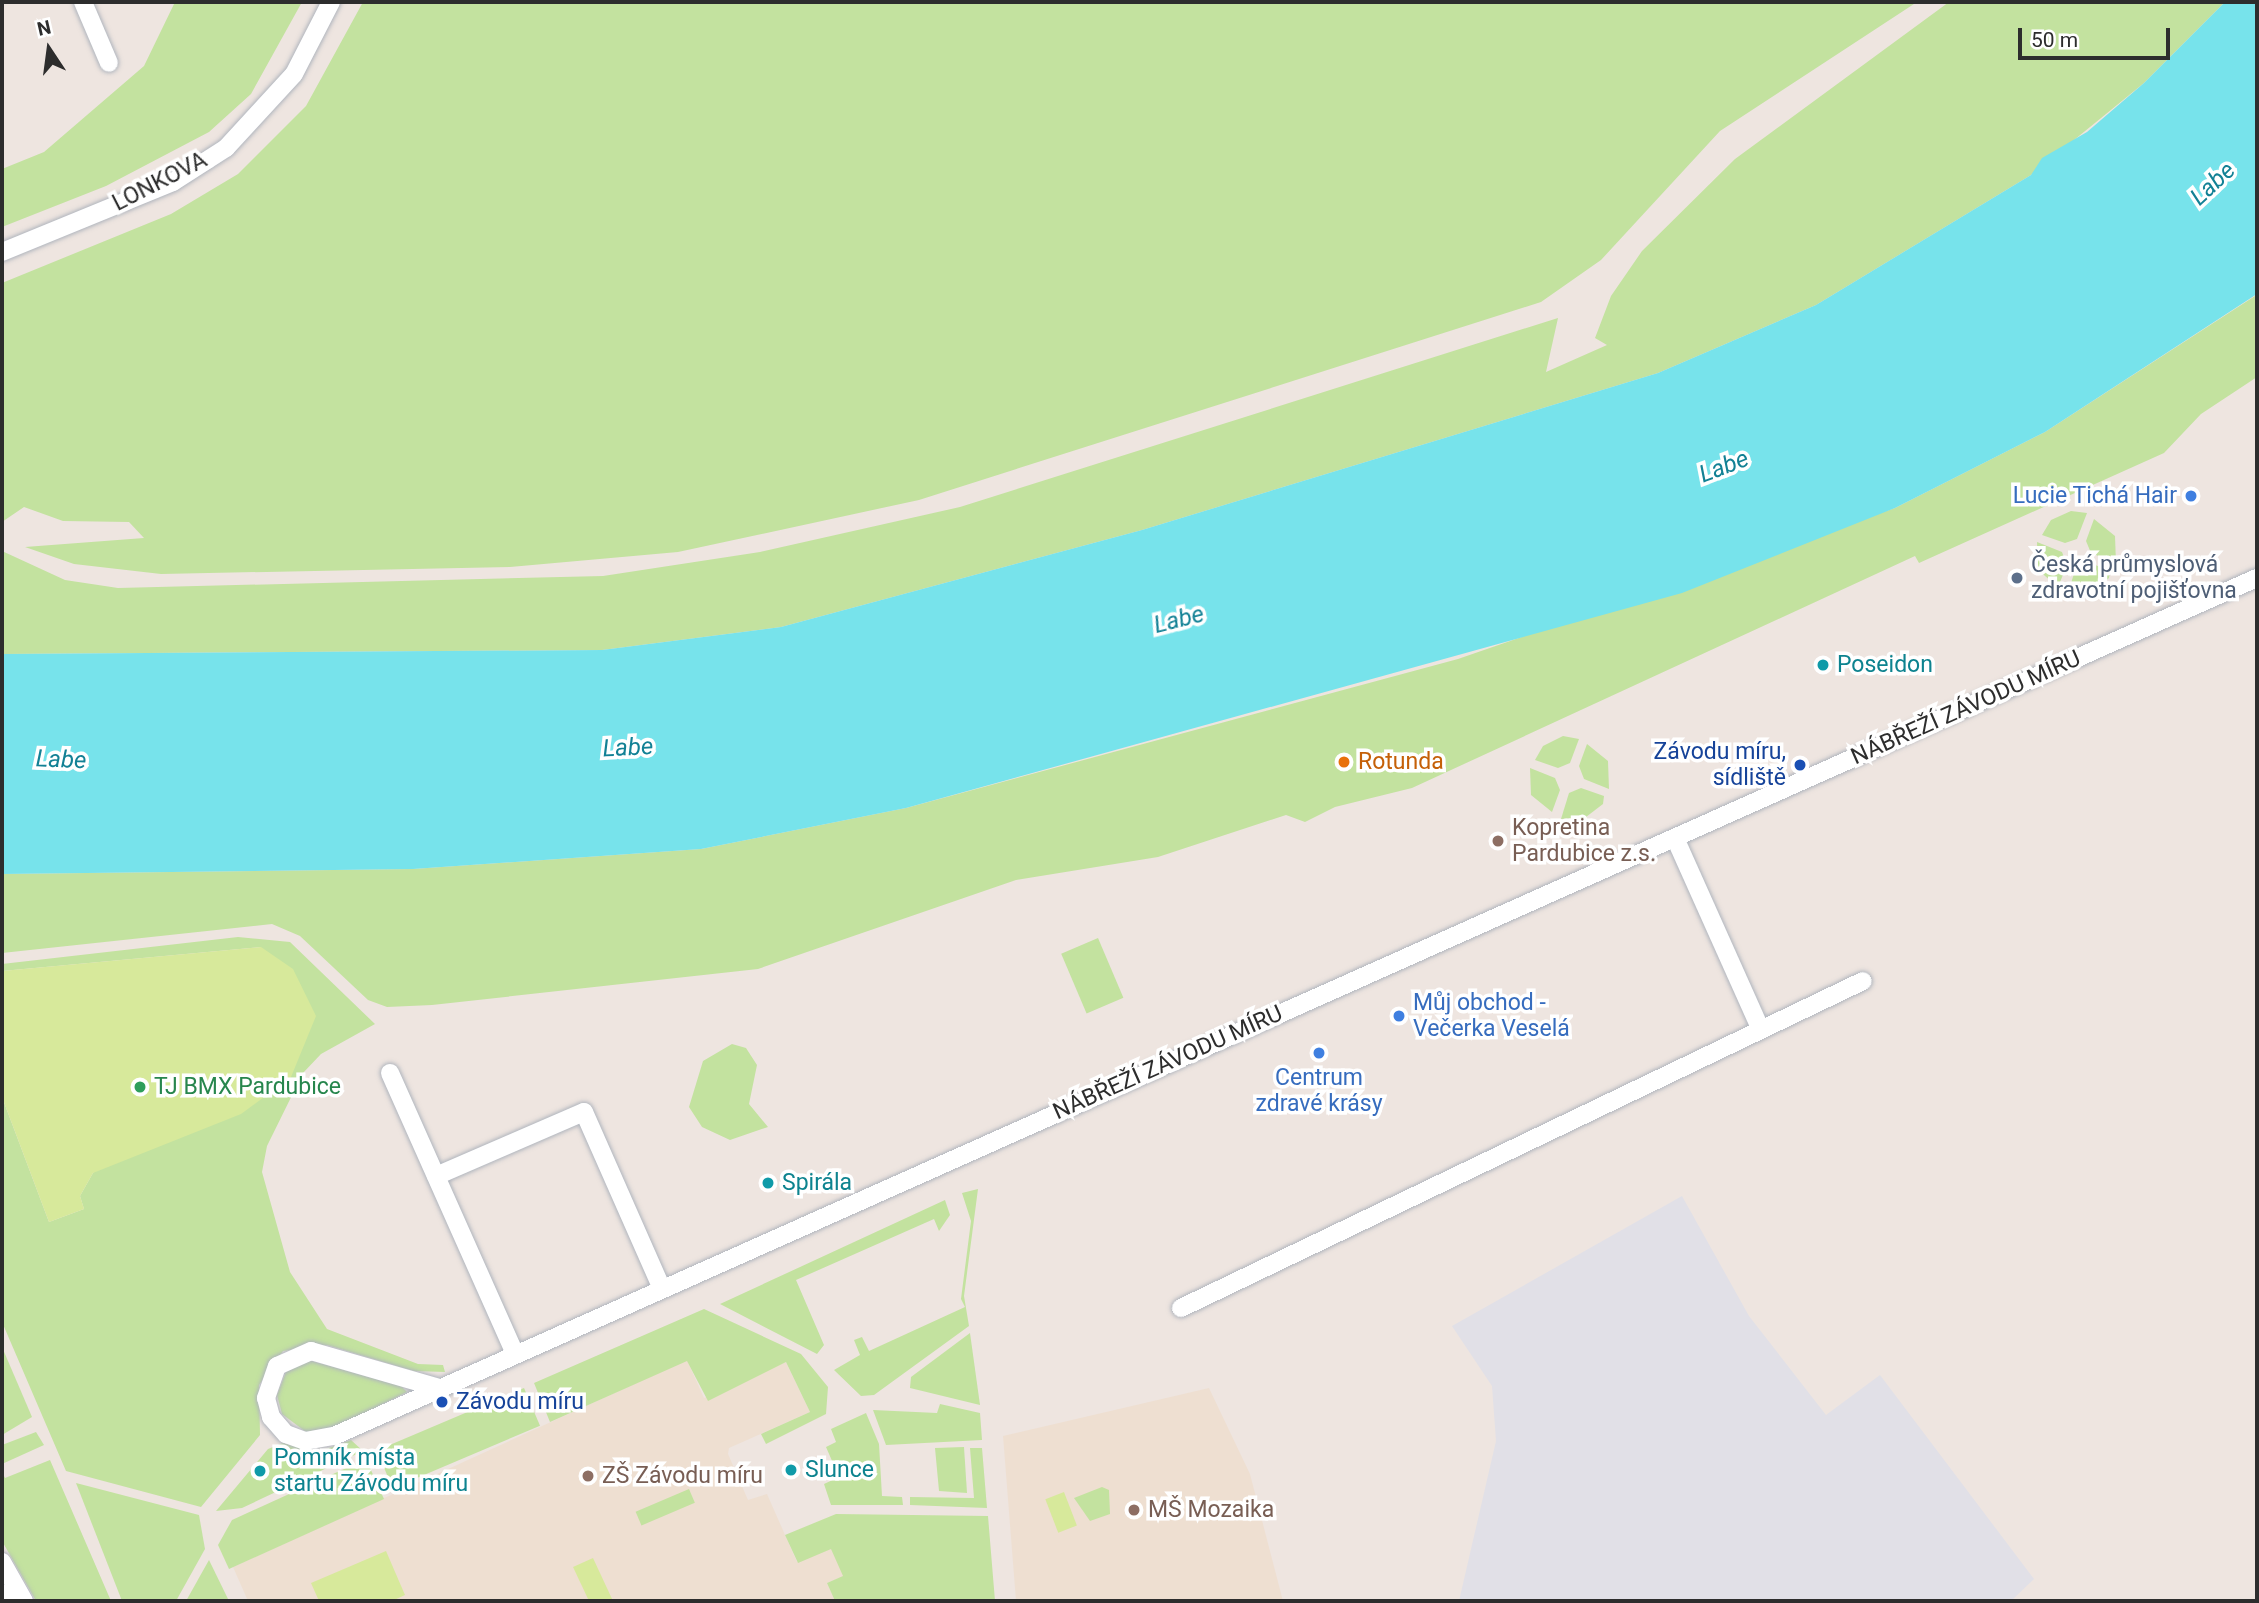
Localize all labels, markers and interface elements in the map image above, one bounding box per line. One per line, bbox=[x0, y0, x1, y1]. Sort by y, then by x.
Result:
north arrow bbox=[14, 14, 84, 84]
scale bar bbox=[2021, 14, 2173, 58]
text: N bbox=[35, 15, 53, 41]
text: 50 m bbox=[2031, 28, 2078, 52]
street label: LONKOVA bbox=[108, 146, 212, 218]
water label: Labe bbox=[2185, 156, 2241, 212]
water label: Labe bbox=[1695, 444, 1753, 490]
place label: Lucie Tichá Hair bbox=[2012, 482, 2177, 510]
marker: Lucie Tichá Hair bbox=[2183, 488, 2199, 504]
place label: Česká průmyslová zdravotní pojišťovna bbox=[2031, 551, 2237, 605]
marker: Česká průmyslová zdravotní pojišťovna bbox=[2009, 570, 2025, 586]
water label: Labe bbox=[1151, 600, 1207, 640]
street label: NÁBŘEŽÍ ZÁVODU MÍRU bbox=[1847, 645, 2085, 771]
place label: Poseidon bbox=[1837, 651, 1933, 679]
marker: Poseidon bbox=[1815, 657, 1831, 673]
water label: Labe bbox=[602, 732, 654, 764]
place label: Závodu míru, sídliště bbox=[1654, 738, 1786, 792]
water label: Labe bbox=[35, 745, 87, 775]
place label: Rotunda bbox=[1358, 748, 1444, 776]
marker: Rotunda bbox=[1336, 754, 1352, 770]
marker: Závodu míru, sídliště bbox=[1792, 757, 1808, 773]
place label: Kopretina Pardubice z.s. bbox=[1512, 814, 1656, 868]
marker: Kopretina Pardubice z.s. bbox=[1490, 833, 1506, 849]
place label: Můj obchod - Večerka Veselá bbox=[1413, 989, 1570, 1043]
street label: NÁBŘEŽÍ ZÁVODU MÍRU bbox=[1049, 1000, 1287, 1126]
marker: Můj obchod - Večerka Veselá bbox=[1391, 1008, 1407, 1024]
marker: Centrum zdravé krásy bbox=[1311, 1045, 1327, 1061]
place label: Centrum zdravé krásy bbox=[1255, 1064, 1383, 1118]
place label: TJ BMX Pardubice bbox=[154, 1073, 341, 1101]
marker: TJ BMX Pardubice bbox=[132, 1079, 148, 1095]
place label: Spirála bbox=[782, 1169, 852, 1197]
marker: Spirála bbox=[760, 1175, 776, 1191]
place label: Závodu míru bbox=[456, 1388, 584, 1416]
marker: Závodu míru bbox=[434, 1394, 450, 1410]
place label: Pomník místa startu Závodu míru bbox=[274, 1444, 468, 1498]
place label: Slunce bbox=[805, 1456, 874, 1484]
place label: ZŠ Závodu míru bbox=[602, 1462, 763, 1490]
marker: Slunce bbox=[783, 1462, 799, 1478]
marker: Pomník místa startu Závodu míru bbox=[252, 1463, 268, 1479]
marker: ZŠ Závodu míru bbox=[580, 1468, 596, 1484]
place label: MŠ Mozaika bbox=[1148, 1496, 1274, 1524]
marker: MŠ Mozaika bbox=[1126, 1502, 1142, 1518]

